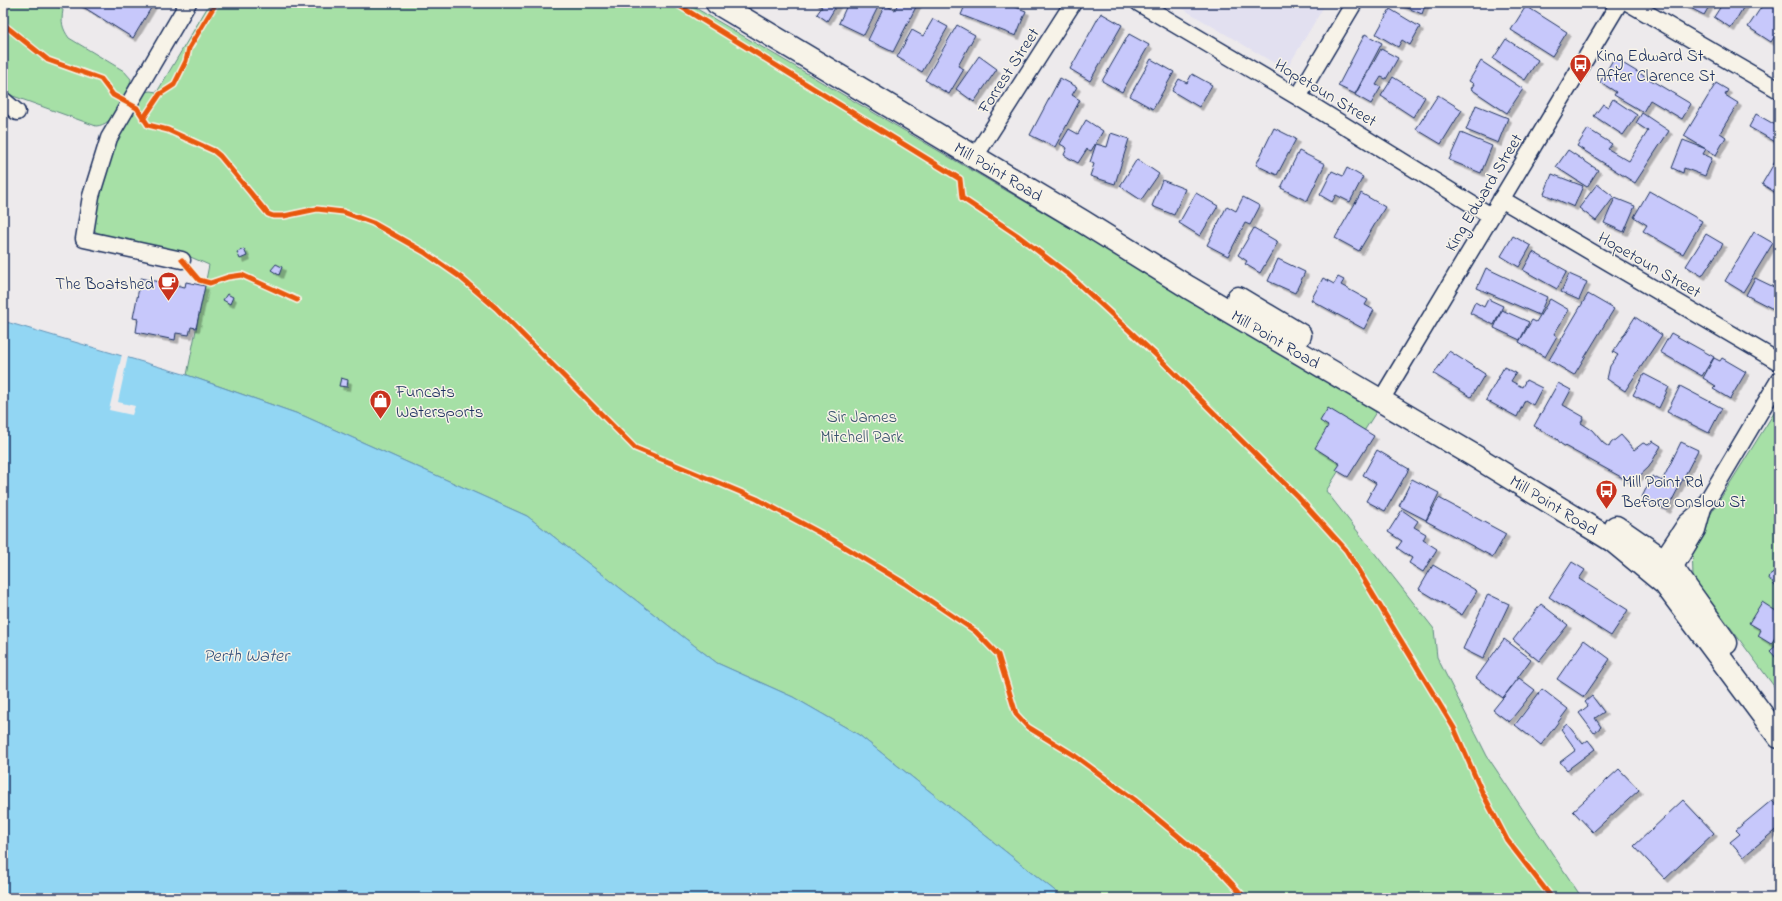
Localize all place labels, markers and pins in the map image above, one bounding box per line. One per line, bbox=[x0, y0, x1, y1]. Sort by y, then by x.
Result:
place label: King Edward St After Clarence St bbox=[1596, 44, 1715, 89]
bus stop icon: King Edward St After Clarence St bbox=[1568, 52, 1594, 85]
cafe icon: The Boatshed bbox=[156, 270, 182, 303]
place label: The Boatshed bbox=[55, 272, 154, 297]
place label: Funcats Watersports bbox=[395, 380, 483, 425]
shop icon: Funcats Watersports bbox=[368, 388, 394, 421]
place label: Mill Point Rd Before Onslow St bbox=[1621, 470, 1746, 515]
bus stop icon: Mill Point Rd Before Onslow St bbox=[1594, 478, 1620, 511]

